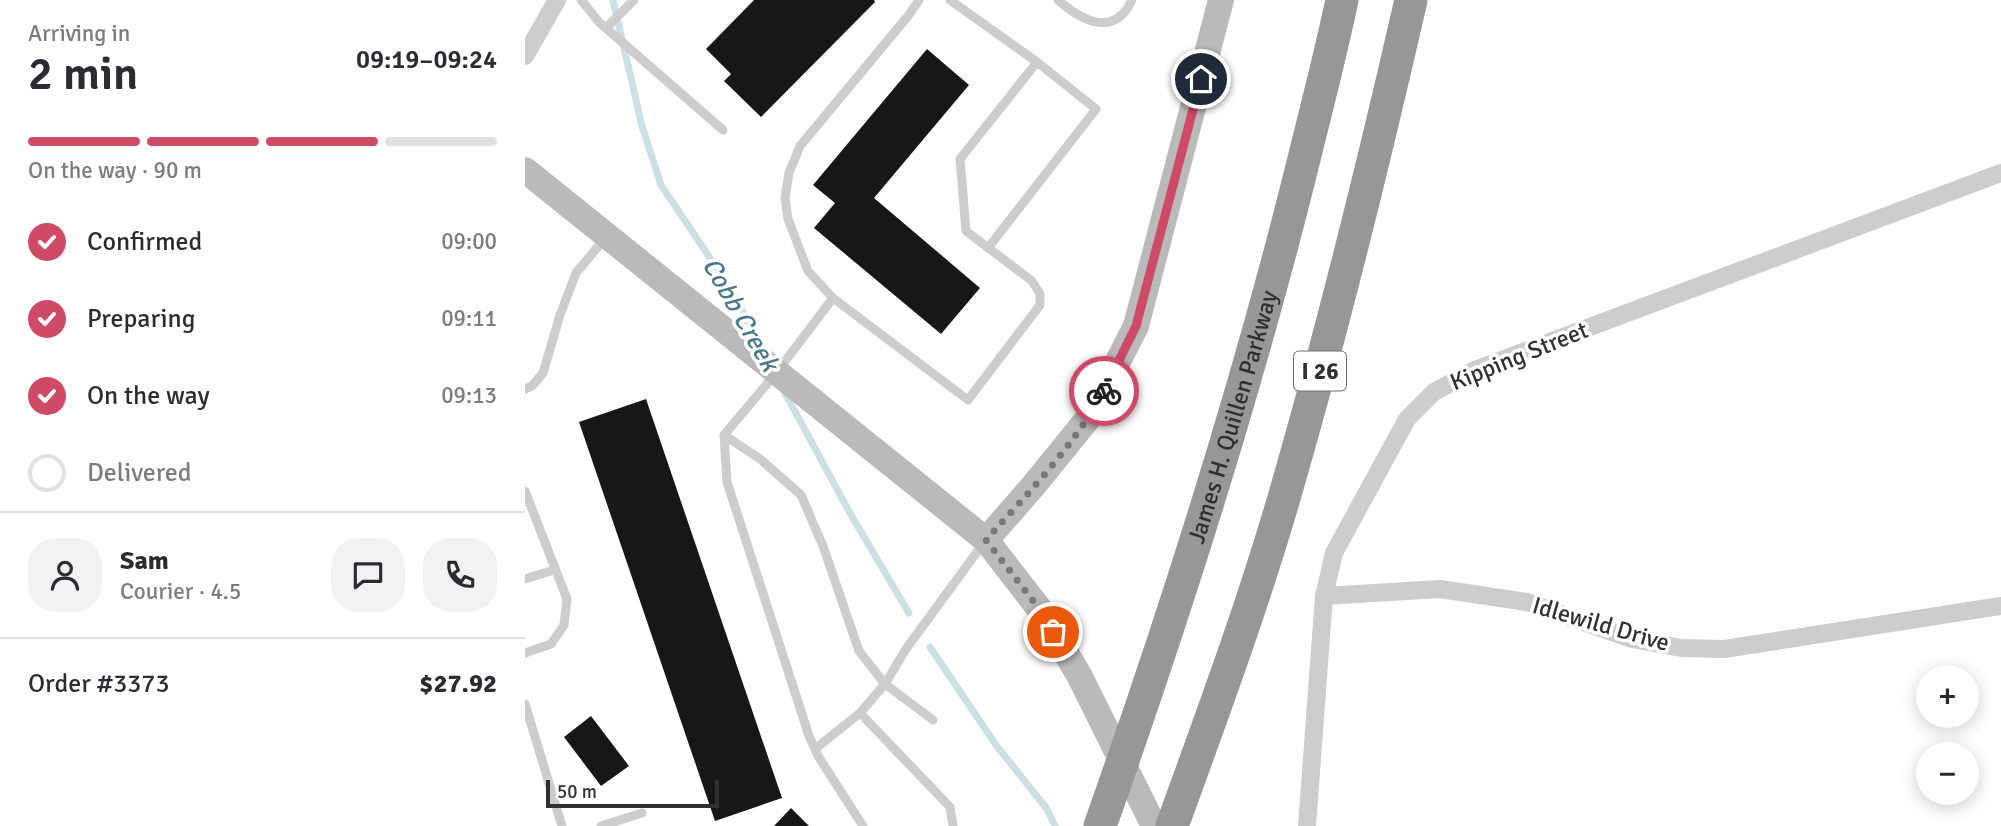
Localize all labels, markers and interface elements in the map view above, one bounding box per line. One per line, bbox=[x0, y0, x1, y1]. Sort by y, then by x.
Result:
text: Arriving in bbox=[28, 19, 130, 48]
text: 09:19–09:24 bbox=[356, 44, 497, 76]
text: 2 min bbox=[28, 46, 138, 102]
pin bbox=[1171, 49, 1231, 109]
icon: home bbox=[1182, 60, 1220, 98]
text: On the way · 90 m bbox=[28, 156, 202, 185]
icon: check bbox=[28, 223, 66, 261]
text: Confirmed bbox=[87, 226, 202, 258]
text: 09:00 bbox=[441, 227, 497, 256]
water label: Cobb Creek bbox=[695, 252, 786, 379]
street label: James H. Quillen Parkway bbox=[1181, 287, 1284, 547]
icon: check bbox=[28, 300, 66, 338]
text: Preparing bbox=[87, 303, 195, 335]
text: 09:11 bbox=[441, 304, 497, 333]
street label: Kipping Street bbox=[1446, 315, 1592, 397]
road number: I 26 bbox=[1294, 352, 1346, 390]
courier bbox=[1069, 356, 1139, 426]
icon: bike bbox=[1085, 372, 1123, 410]
icon: check bbox=[28, 377, 66, 415]
text: On the way bbox=[87, 380, 210, 412]
text: 09:13 bbox=[441, 381, 497, 410]
text: Delivered bbox=[87, 457, 192, 489]
button: person bbox=[28, 538, 102, 612]
button: chat bbox=[331, 538, 405, 612]
button: phone bbox=[423, 538, 497, 612]
text: Sam bbox=[120, 545, 169, 577]
text: Courier · 4.5 bbox=[120, 577, 241, 606]
street label: Idlewild Drive bbox=[1529, 590, 1673, 658]
pin bbox=[1023, 602, 1083, 662]
icon: bag bbox=[1034, 613, 1072, 651]
map controls bbox=[1916, 665, 1979, 805]
button: + bbox=[1916, 665, 1979, 728]
text: Order #3373 bbox=[28, 668, 169, 700]
text: $27.92 bbox=[419, 668, 497, 700]
button: − bbox=[1916, 742, 1979, 805]
scale bar bbox=[546, 777, 719, 809]
text: 50 m bbox=[557, 780, 597, 804]

